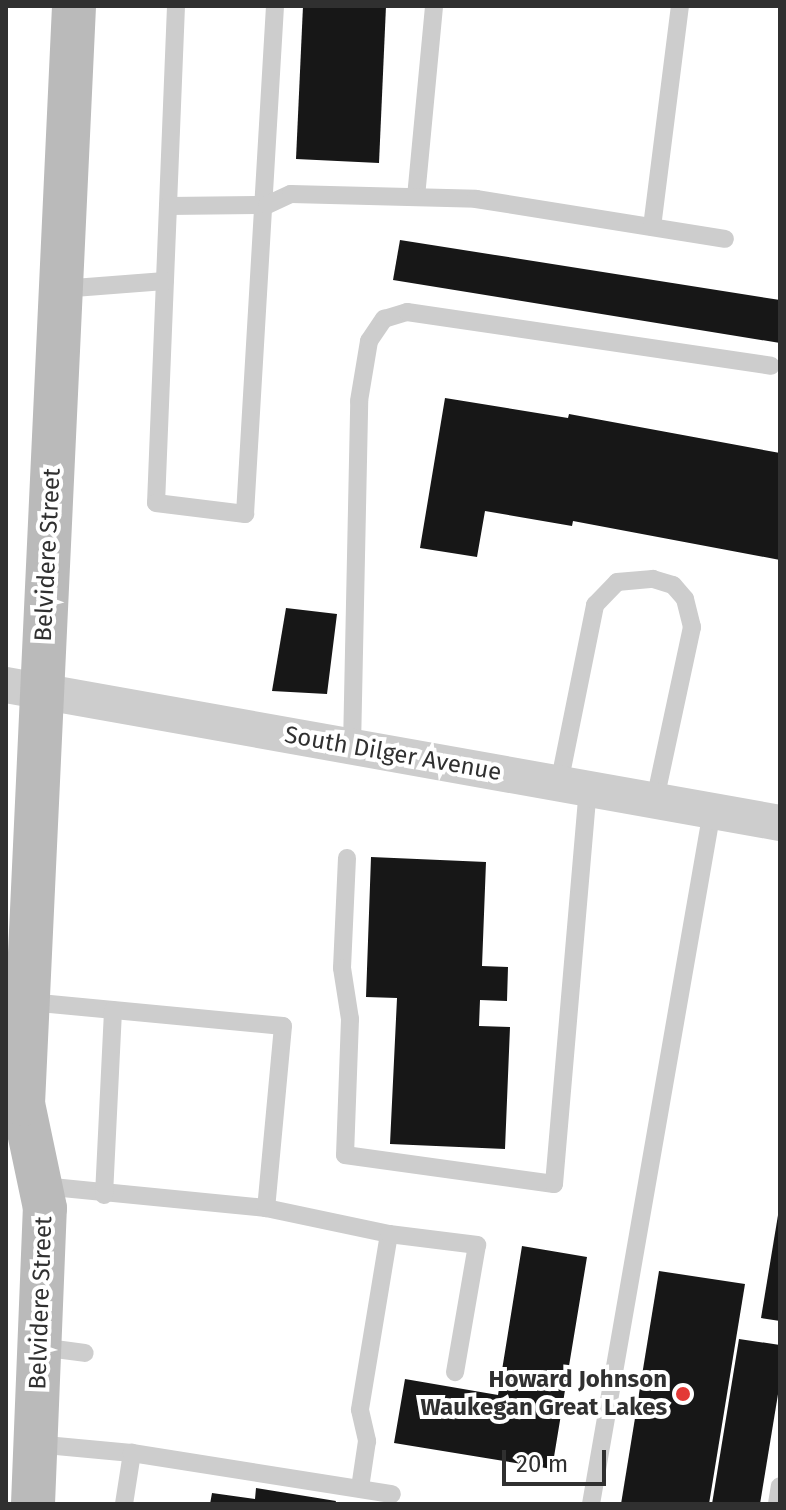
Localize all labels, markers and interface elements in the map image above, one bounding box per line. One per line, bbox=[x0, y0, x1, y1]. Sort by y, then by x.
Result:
street label: Belvidere Street bbox=[29, 468, 67, 642]
street label: South Dilger Avenue bbox=[282, 721, 504, 787]
street label: Belvidere Street bbox=[24, 1216, 58, 1390]
place label: Howard Johnson Waukegan Great Lakes bbox=[420, 1366, 667, 1422]
marker: Howard Johnson Waukegan Great Lakes bbox=[674, 1385, 692, 1403]
scale bar bbox=[506, 1434, 610, 1484]
text: 20 m bbox=[516, 1450, 568, 1478]

